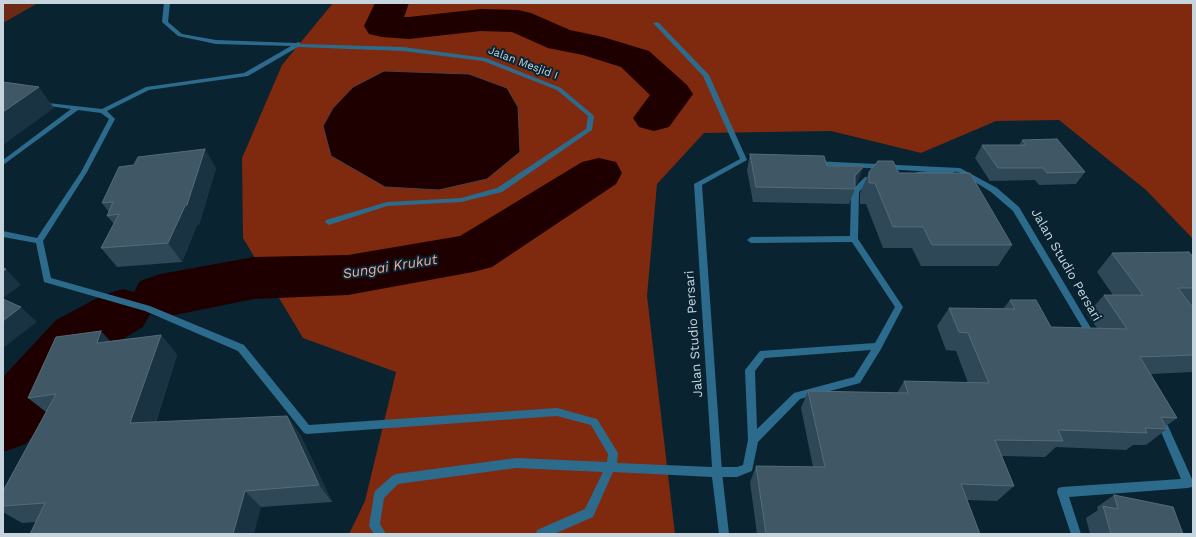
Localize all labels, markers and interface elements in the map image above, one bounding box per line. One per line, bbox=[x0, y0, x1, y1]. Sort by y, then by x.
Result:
street label: Jalan Mesjid I bbox=[486, 44, 560, 82]
street label: Jalan Studio Persari bbox=[1027, 206, 1105, 324]
water label: Sungai Krukut bbox=[342, 251, 438, 283]
street label: Jalan Studio Persari bbox=[682, 270, 706, 398]

